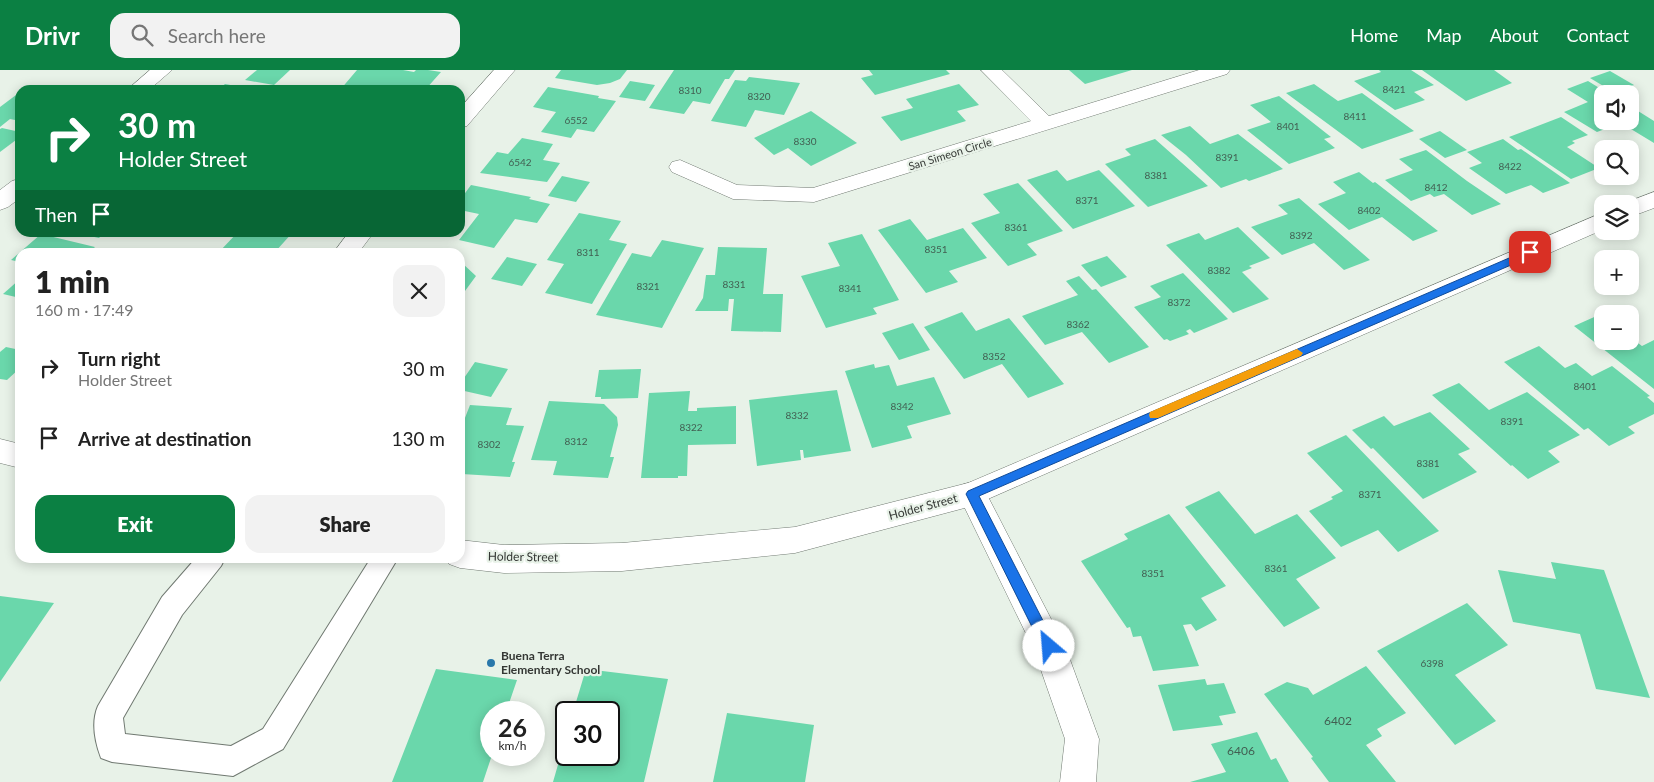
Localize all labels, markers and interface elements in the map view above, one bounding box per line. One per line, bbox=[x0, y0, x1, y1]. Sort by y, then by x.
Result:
search box bbox=[110, 13, 460, 58]
text: Drivr bbox=[25, 21, 80, 50]
icon: search bbox=[128, 21, 156, 49]
text: Search here bbox=[168, 24, 266, 47]
text: Home bbox=[1350, 24, 1398, 46]
text: Map bbox=[1426, 24, 1462, 46]
text: About bbox=[1490, 24, 1539, 46]
text: Contact bbox=[1567, 24, 1629, 46]
house number: 8421 bbox=[1382, 83, 1406, 95]
house number: 8310 bbox=[678, 84, 702, 96]
map controls bbox=[1594, 85, 1639, 350]
button: sound bbox=[1594, 85, 1639, 130]
house number: 8320 bbox=[747, 90, 771, 102]
text: 30 m bbox=[118, 103, 196, 145]
icon: right bbox=[35, 105, 100, 170]
house number: 8411 bbox=[1343, 110, 1367, 122]
house number: 6552 bbox=[564, 114, 588, 126]
house number: 8401 bbox=[1276, 120, 1300, 132]
house number: 8330 bbox=[793, 135, 817, 147]
street label: San Simeon Circle bbox=[907, 135, 993, 172]
button: search bbox=[1594, 140, 1639, 185]
text: Holder Street bbox=[118, 145, 247, 172]
house number: 8391 bbox=[1215, 151, 1239, 163]
house number: 6542 bbox=[508, 156, 532, 168]
house number: 8422 bbox=[1498, 160, 1522, 172]
house number: 8381 bbox=[1144, 169, 1168, 181]
house number: 8412 bbox=[1424, 181, 1448, 193]
house number: 8371 bbox=[1075, 194, 1099, 206]
button: layers bbox=[1594, 195, 1639, 240]
icon: arrive bbox=[87, 200, 115, 228]
text: Then bbox=[35, 203, 77, 226]
house number: 8402 bbox=[1357, 204, 1381, 216]
house number: 8361 bbox=[1004, 221, 1028, 233]
house number: 8392 bbox=[1289, 229, 1313, 241]
pin bbox=[1509, 231, 1551, 273]
icon: arrive bbox=[1516, 238, 1544, 266]
house number: 8351 bbox=[924, 243, 948, 255]
house number: 8311 bbox=[576, 246, 600, 258]
button: + bbox=[1594, 250, 1639, 295]
text: 1 min bbox=[35, 263, 110, 299]
house number: 8382 bbox=[1207, 264, 1231, 276]
button: close bbox=[393, 265, 445, 317]
house number: 8331 bbox=[722, 278, 746, 290]
house number: 8321 bbox=[636, 280, 660, 292]
house number: 8341 bbox=[838, 282, 862, 294]
house number: 8372 bbox=[1167, 296, 1191, 308]
text: 160 m · 17:49 bbox=[35, 300, 134, 319]
button: − bbox=[1594, 305, 1639, 350]
house number: 8362 bbox=[1066, 318, 1090, 330]
text: Turn right bbox=[78, 347, 160, 370]
house number: 8352 bbox=[982, 350, 1006, 362]
icon: right bbox=[35, 354, 63, 382]
text: 30 m bbox=[402, 357, 445, 380]
text: Holder Street bbox=[78, 370, 172, 389]
house number: 8401 bbox=[1573, 380, 1597, 392]
house number: 8342 bbox=[890, 400, 914, 412]
house number: 8332 bbox=[785, 409, 809, 421]
house number: 8391 bbox=[1500, 415, 1524, 427]
house number: 8322 bbox=[679, 421, 703, 433]
icon: arrive bbox=[35, 424, 63, 452]
text: Arrive at destination bbox=[78, 427, 251, 450]
text: 130 m bbox=[391, 427, 445, 450]
house number: 8312 bbox=[564, 435, 588, 447]
house number: 8302 bbox=[477, 438, 501, 450]
house number: 8381 bbox=[1416, 457, 1440, 469]
house number: 8371 bbox=[1358, 488, 1382, 500]
street label: Holder Street bbox=[887, 490, 960, 523]
button: Exit bbox=[35, 495, 235, 553]
button: Share bbox=[245, 495, 445, 553]
street label: Holder Street bbox=[488, 548, 559, 565]
house number: 8361 bbox=[1264, 562, 1288, 574]
house number: 8351 bbox=[1141, 567, 1165, 579]
position arrow bbox=[1022, 619, 1074, 671]
place label: Buena Terra Elementary School bbox=[501, 648, 600, 677]
marker: Buena Terra Elementary School bbox=[485, 657, 497, 669]
house number: 6398 bbox=[1420, 657, 1444, 669]
speed limit sign: 30 bbox=[555, 701, 620, 766]
text: 26 bbox=[498, 712, 527, 742]
house number: 6402 bbox=[1324, 713, 1352, 728]
text: km/h bbox=[498, 738, 527, 753]
house number: 6406 bbox=[1227, 743, 1255, 758]

